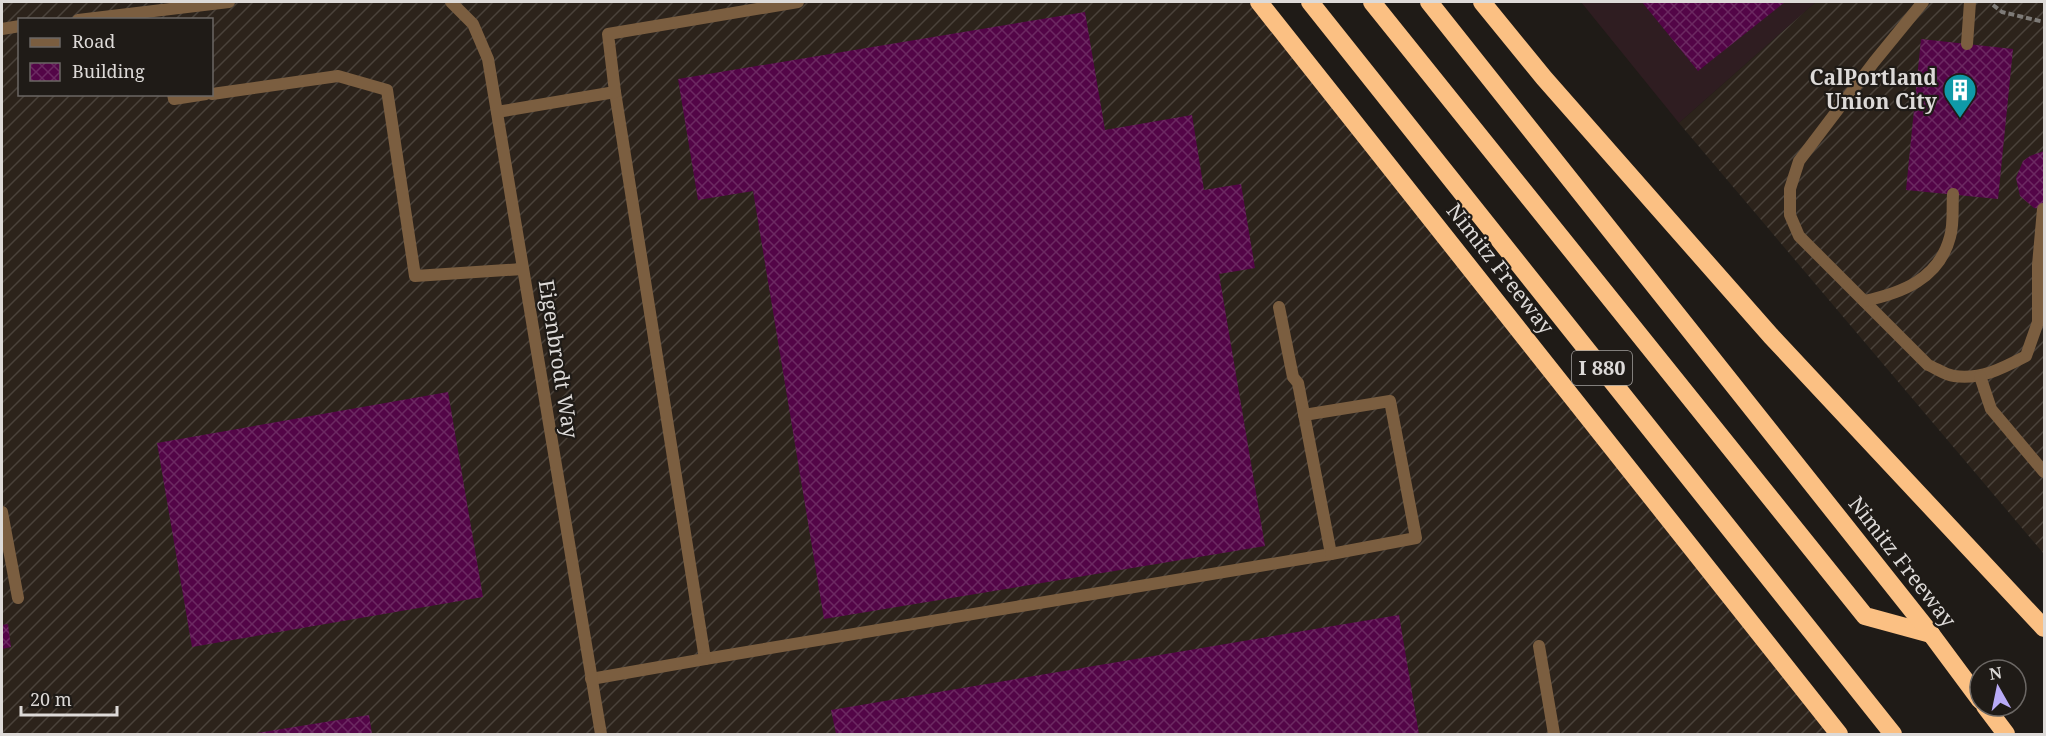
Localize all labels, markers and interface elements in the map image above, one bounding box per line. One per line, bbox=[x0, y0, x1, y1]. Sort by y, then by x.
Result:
legend bbox=[18, 18, 213, 96]
text: Road bbox=[72, 29, 115, 53]
text: Building bbox=[72, 59, 145, 83]
place label: CalPortland Union City bbox=[1810, 63, 1938, 115]
building icon: CalPortland Union City bbox=[1942, 72, 1978, 119]
street label: Nimitz Freeway bbox=[1441, 197, 1561, 340]
street label: Eigenbrodt Way bbox=[533, 277, 585, 440]
road number: I 880 bbox=[1572, 351, 1632, 385]
street label: Nimitz Freeway bbox=[1843, 490, 1963, 633]
north arrow bbox=[1968, 658, 2028, 718]
text: N bbox=[1988, 661, 2004, 685]
scale bar bbox=[21, 679, 117, 717]
text: 20 m bbox=[30, 687, 72, 711]

